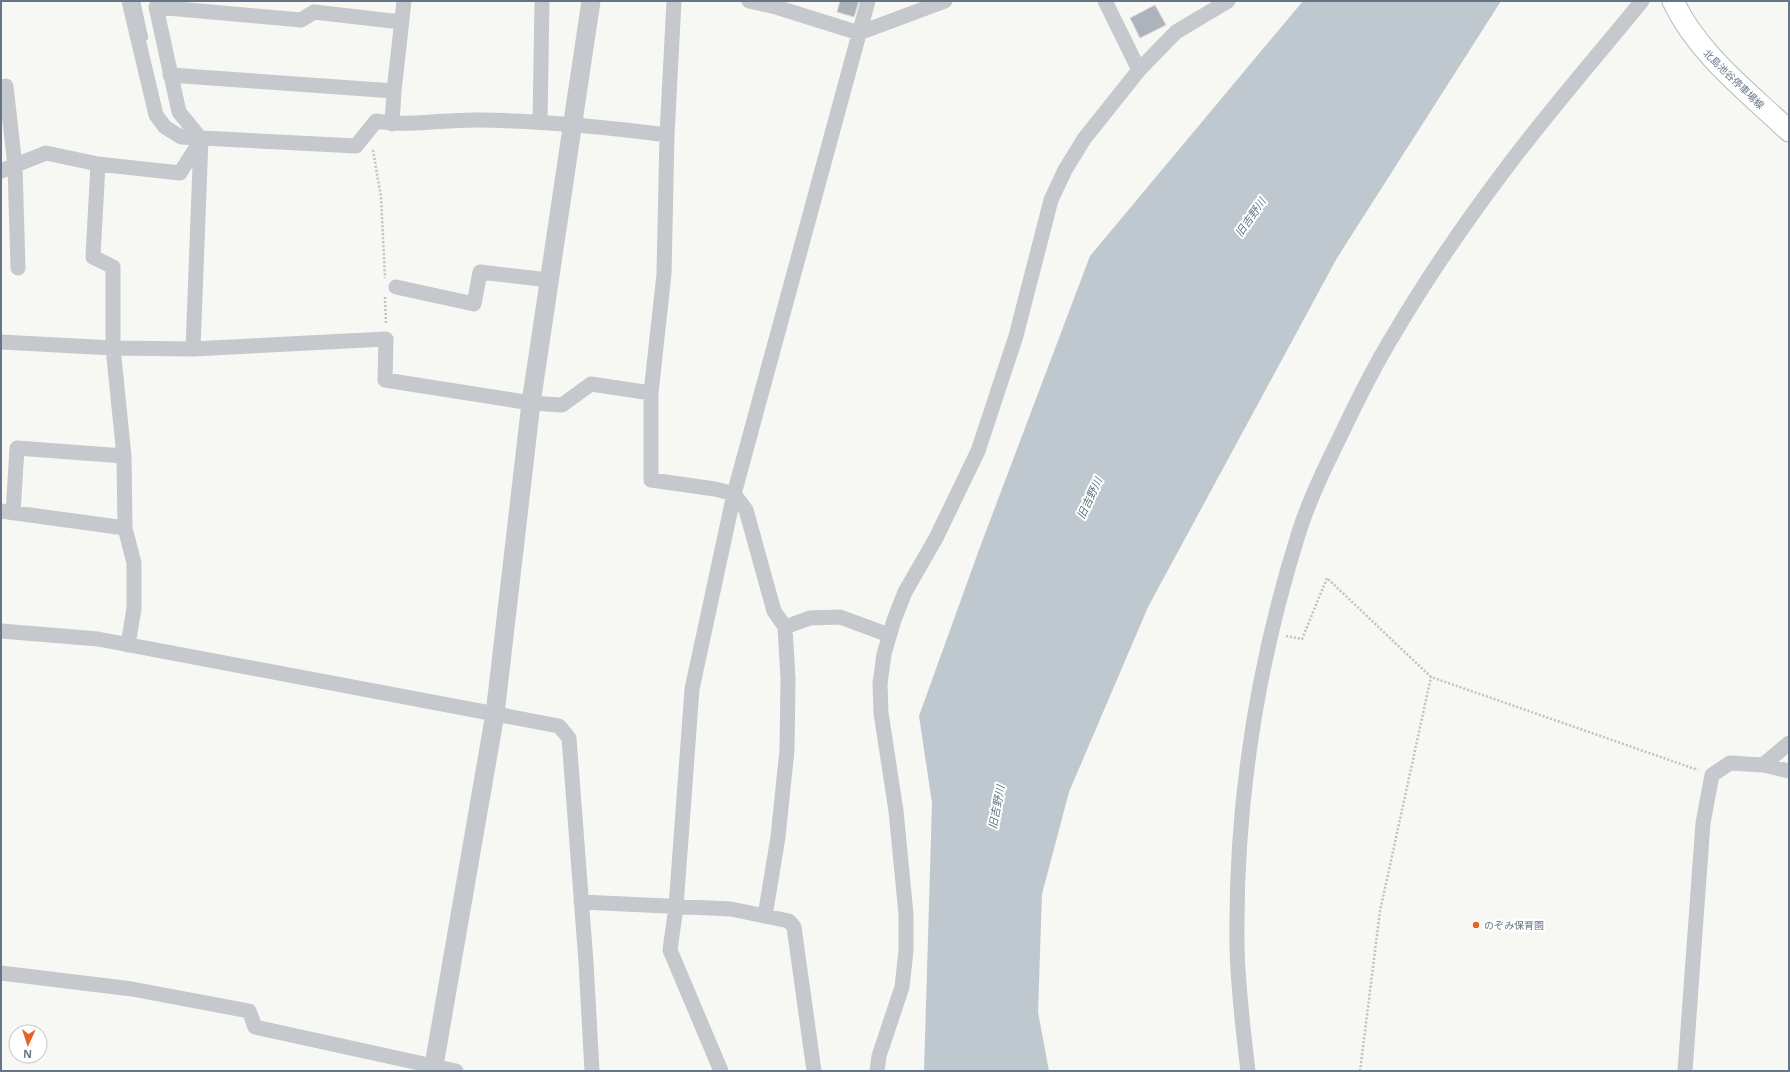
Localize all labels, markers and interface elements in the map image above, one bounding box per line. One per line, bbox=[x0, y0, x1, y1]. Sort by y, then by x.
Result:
street label: 北島池谷停車場線 bbox=[1700, 46, 1768, 112]
water label: 旧吉野川 bbox=[1231, 194, 1269, 239]
water label: 旧吉野川 bbox=[1073, 474, 1106, 521]
water label: 旧吉野川 bbox=[984, 783, 1008, 830]
place label: のぞみ保育園 bbox=[1484, 918, 1544, 932]
marker: のぞみ保育園 bbox=[1471, 920, 1481, 930]
north arrow bbox=[8, 1024, 48, 1064]
text: N bbox=[23, 1047, 32, 1062]

